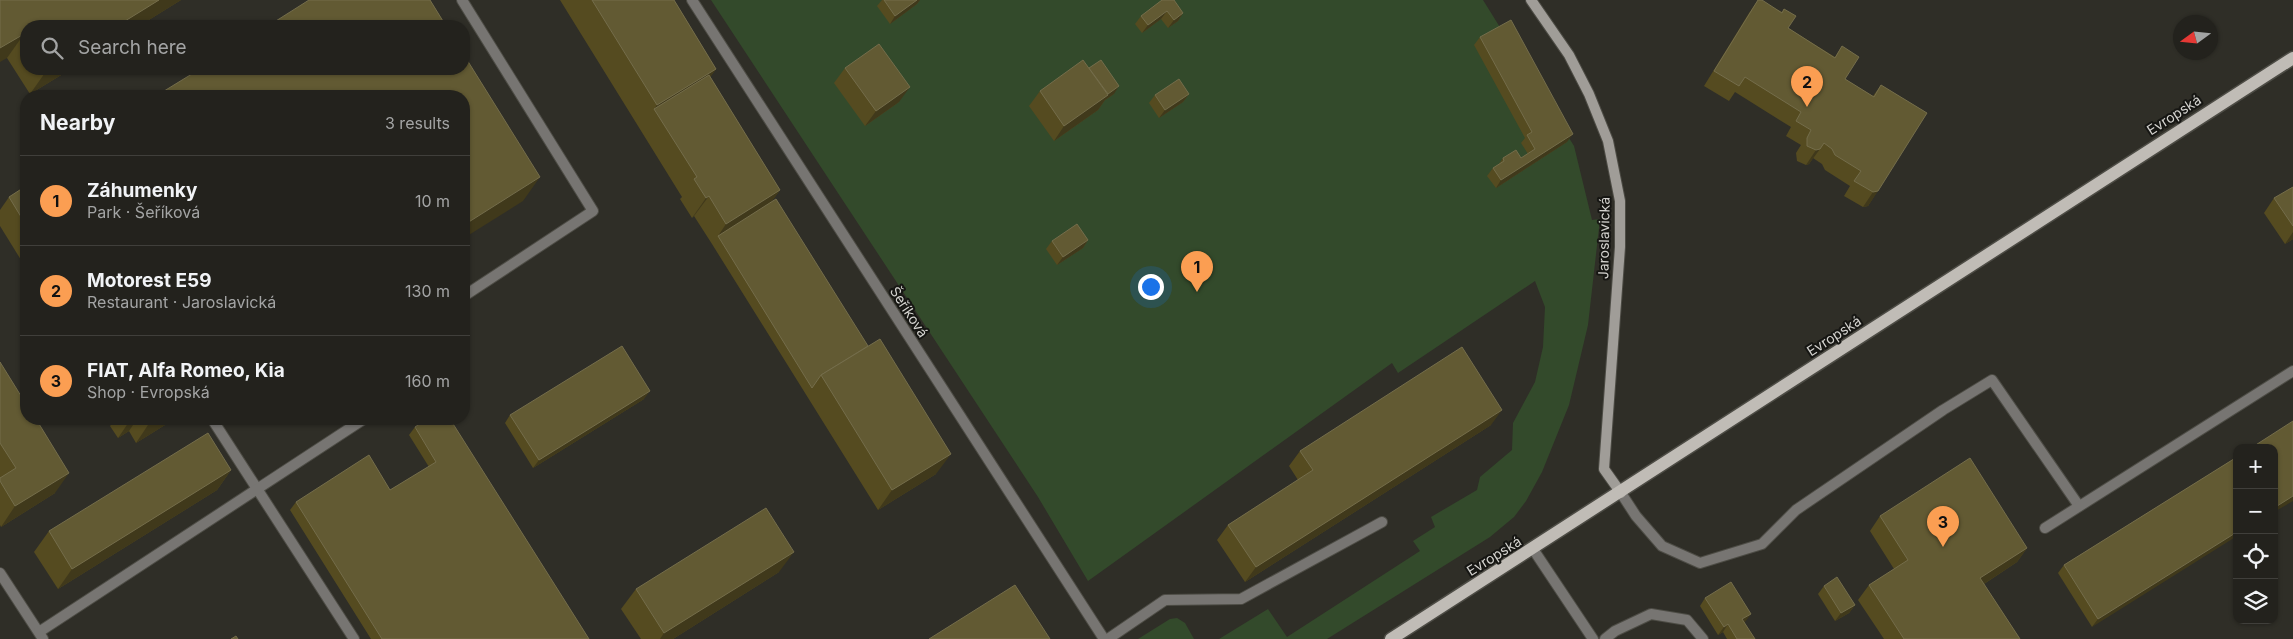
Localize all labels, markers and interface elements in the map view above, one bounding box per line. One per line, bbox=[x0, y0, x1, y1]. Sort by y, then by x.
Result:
north arrow bbox=[2173, 15, 2218, 60]
search box bbox=[20, 20, 470, 75]
icon: search bbox=[38, 34, 66, 62]
text: Search here bbox=[78, 36, 187, 59]
pin: 2 bbox=[1791, 66, 1823, 107]
street label: Evropská bbox=[2143, 91, 2204, 138]
text: Nearby bbox=[40, 110, 115, 135]
text: 3 results bbox=[385, 113, 450, 133]
text: Záhumenky bbox=[87, 179, 197, 202]
text: 1 bbox=[53, 191, 59, 211]
text: 10 m bbox=[415, 191, 450, 211]
street label: Jaroslavická bbox=[1594, 197, 1613, 279]
text: Park · Šeříková bbox=[87, 202, 200, 222]
pin: 1 bbox=[1181, 251, 1213, 292]
text: Motorest E59 bbox=[87, 269, 212, 292]
your location bbox=[1138, 274, 1164, 300]
text: 2 bbox=[51, 281, 61, 301]
text: 130 m bbox=[405, 281, 450, 301]
street label: Šeříková bbox=[887, 283, 932, 340]
text: Restaurant · Jaroslavická bbox=[87, 292, 276, 312]
street label: Evropská bbox=[1803, 312, 1864, 359]
text: FIAT, Alfa Romeo, Kia bbox=[87, 359, 285, 382]
text: 3 bbox=[51, 371, 61, 391]
text: 160 m bbox=[405, 371, 450, 391]
text: Shop · Evropská bbox=[87, 382, 210, 402]
map controls bbox=[2233, 444, 2278, 624]
button: + bbox=[2233, 444, 2278, 489]
button: − bbox=[2233, 489, 2278, 534]
pin: 3 bbox=[1927, 506, 1959, 547]
street label: Evropská bbox=[1463, 532, 1524, 579]
button: locate bbox=[2233, 534, 2278, 579]
button: layers bbox=[2233, 579, 2278, 624]

